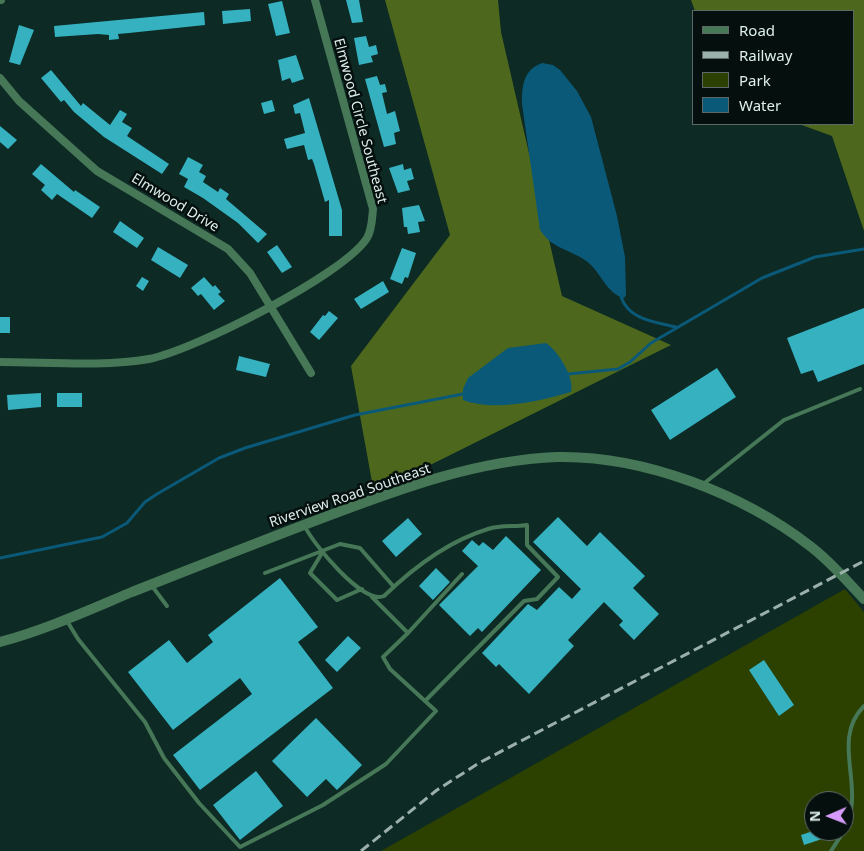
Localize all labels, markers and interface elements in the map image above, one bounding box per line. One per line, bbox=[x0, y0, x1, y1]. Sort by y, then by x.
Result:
legend bbox=[692, 10, 854, 125]
text: Road bbox=[739, 20, 775, 40]
street label: Elmwood Circle Southeast bbox=[330, 36, 390, 206]
text: Railway bbox=[739, 45, 792, 65]
text: Park bbox=[739, 70, 771, 90]
text: Water bbox=[739, 95, 781, 115]
street label: Elmwood Drive bbox=[128, 170, 222, 236]
street label: Riverview Road Southeast bbox=[267, 460, 433, 532]
north arrow bbox=[804, 791, 854, 841]
text: N bbox=[805, 810, 824, 822]

